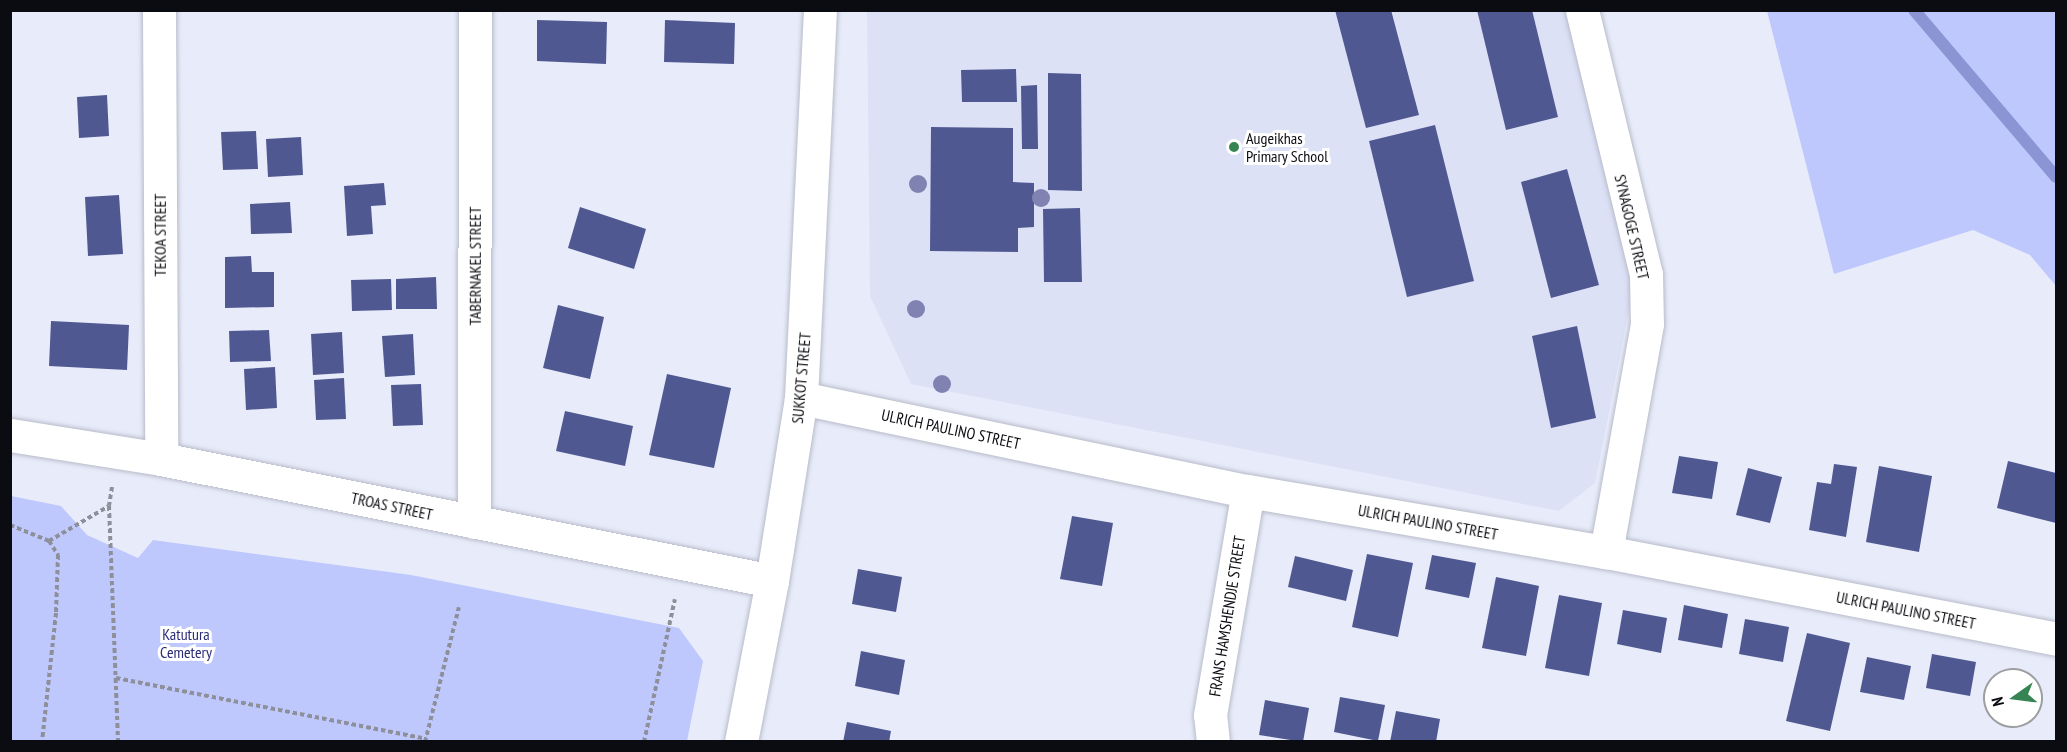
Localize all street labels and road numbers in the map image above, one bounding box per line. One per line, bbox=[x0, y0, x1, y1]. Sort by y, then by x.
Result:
street label: SYNAGOGE STREET bbox=[1611, 173, 1653, 281]
street label: TEKOA STREET bbox=[150, 193, 170, 277]
street label: TABERNAKEL STREET bbox=[465, 206, 485, 326]
street label: SUKKOT STREET bbox=[787, 331, 815, 425]
street label: ULRICH PAULINO STREET bbox=[880, 405, 1022, 453]
street label: TROAS STREET bbox=[349, 488, 435, 524]
street label: ULRICH PAULINO STREET bbox=[1357, 500, 1499, 544]
street label: FRANS HAMSHENDJE STREET bbox=[1205, 534, 1249, 698]
street label: ULRICH PAULINO STREET bbox=[1835, 587, 1977, 633]

